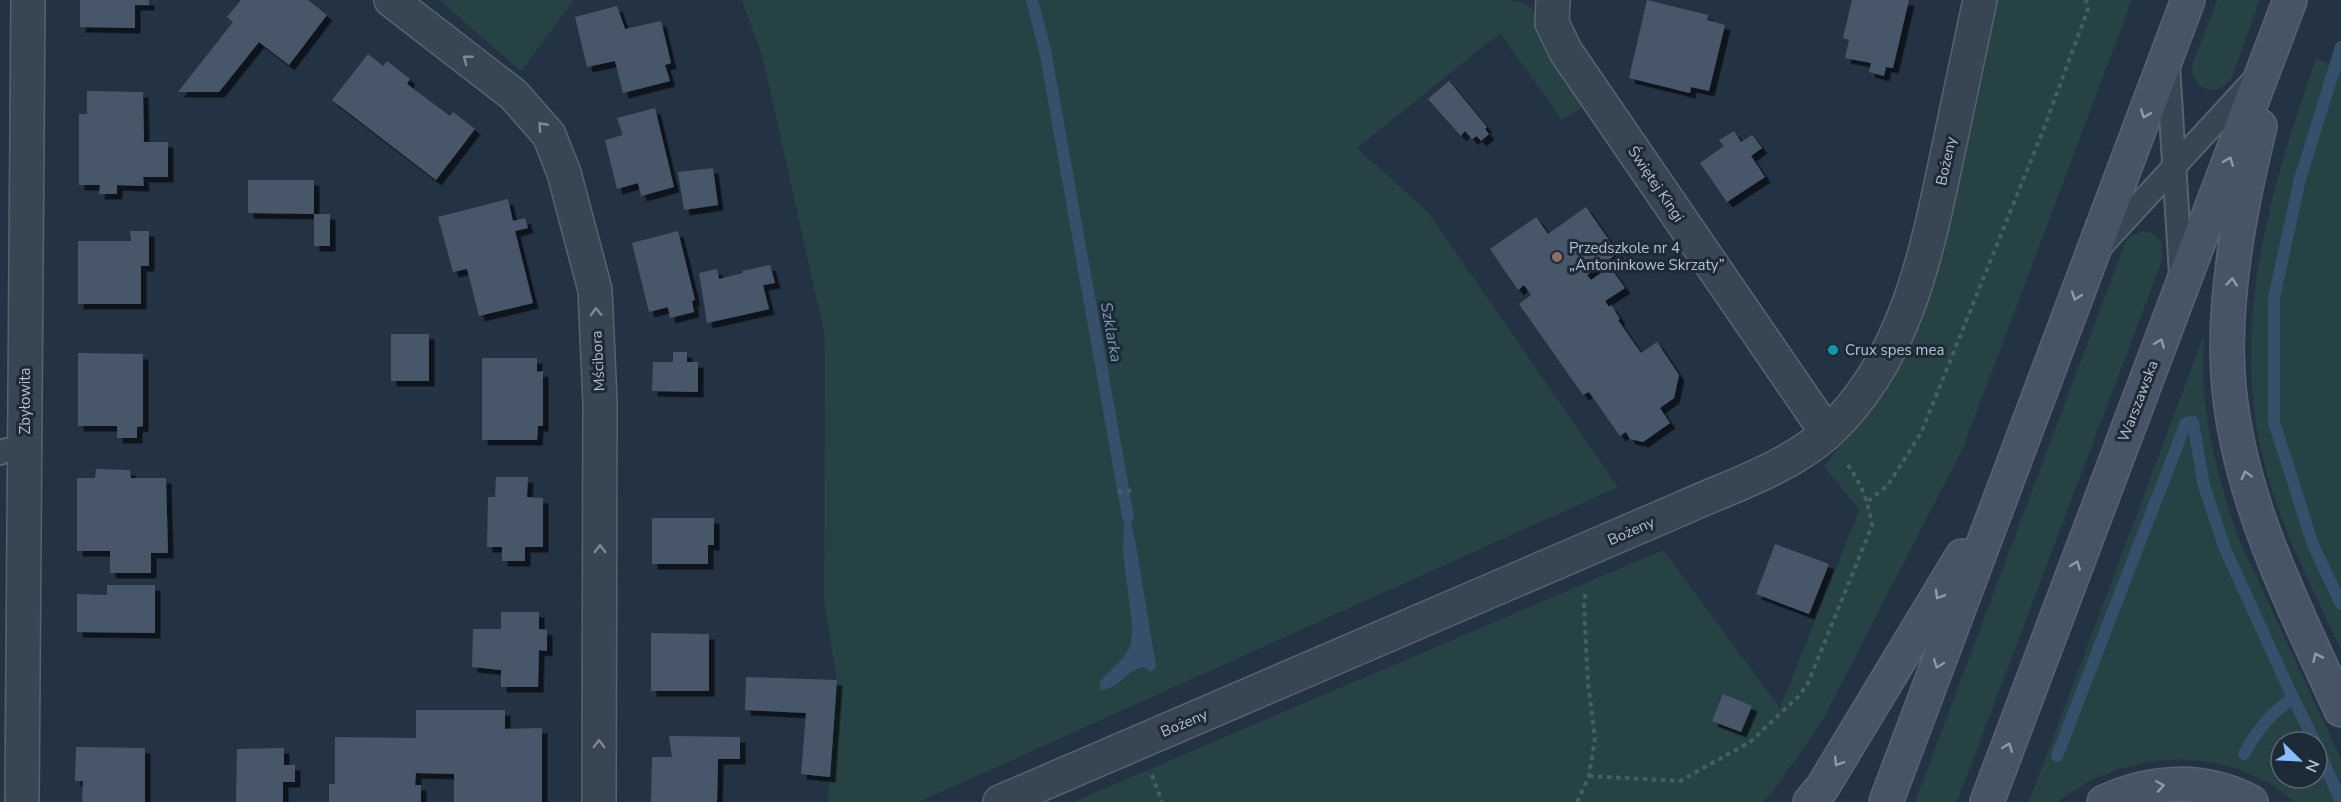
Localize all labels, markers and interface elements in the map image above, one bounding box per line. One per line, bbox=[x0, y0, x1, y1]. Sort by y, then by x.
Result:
one-way arrow bbox=[463, 56, 474, 67]
one-way arrow bbox=[2140, 107, 2152, 118]
one-way arrow bbox=[538, 122, 549, 133]
street label: Bożeny bbox=[1931, 135, 1961, 187]
street label: Świętej Kingi bbox=[1623, 142, 1690, 226]
one-way arrow bbox=[2222, 156, 2234, 167]
place label: Przedszkole nr 4 „Antoninkowe Skrzaty” bbox=[1569, 238, 1725, 275]
marker: Przedszkole nr 4 „Antoninkowe Skrzaty” bbox=[1550, 250, 1564, 264]
one-way arrow bbox=[2225, 278, 2238, 287]
one-way arrow bbox=[2071, 290, 2083, 301]
water label: Szklarka bbox=[1095, 300, 1127, 364]
one-way arrow bbox=[589, 307, 602, 316]
street label: Mścibora bbox=[586, 330, 610, 392]
one-way arrow bbox=[2153, 338, 2165, 349]
place label: Crux spes mea bbox=[1845, 340, 1944, 360]
marker: Crux spes mea bbox=[1826, 343, 1840, 357]
street label: Warszawska bbox=[2113, 357, 2163, 445]
street label: Zbyłowita bbox=[15, 367, 35, 435]
one-way arrow bbox=[2240, 471, 2253, 481]
street label: Bożeny bbox=[1604, 512, 1658, 550]
one-way arrow bbox=[594, 544, 606, 553]
one-way arrow bbox=[2069, 560, 2082, 571]
one-way arrow bbox=[1935, 589, 1947, 599]
one-way arrow bbox=[2312, 652, 2324, 663]
one-way arrow bbox=[1933, 657, 1945, 668]
street label: Bożeny bbox=[1157, 704, 1211, 742]
north arrow bbox=[2269, 730, 2329, 790]
one-way arrow bbox=[593, 739, 605, 748]
one-way arrow bbox=[2000, 742, 2013, 753]
one-way arrow bbox=[1834, 756, 1846, 766]
text: N bbox=[2299, 756, 2324, 776]
one-way arrow bbox=[2155, 780, 2164, 792]

